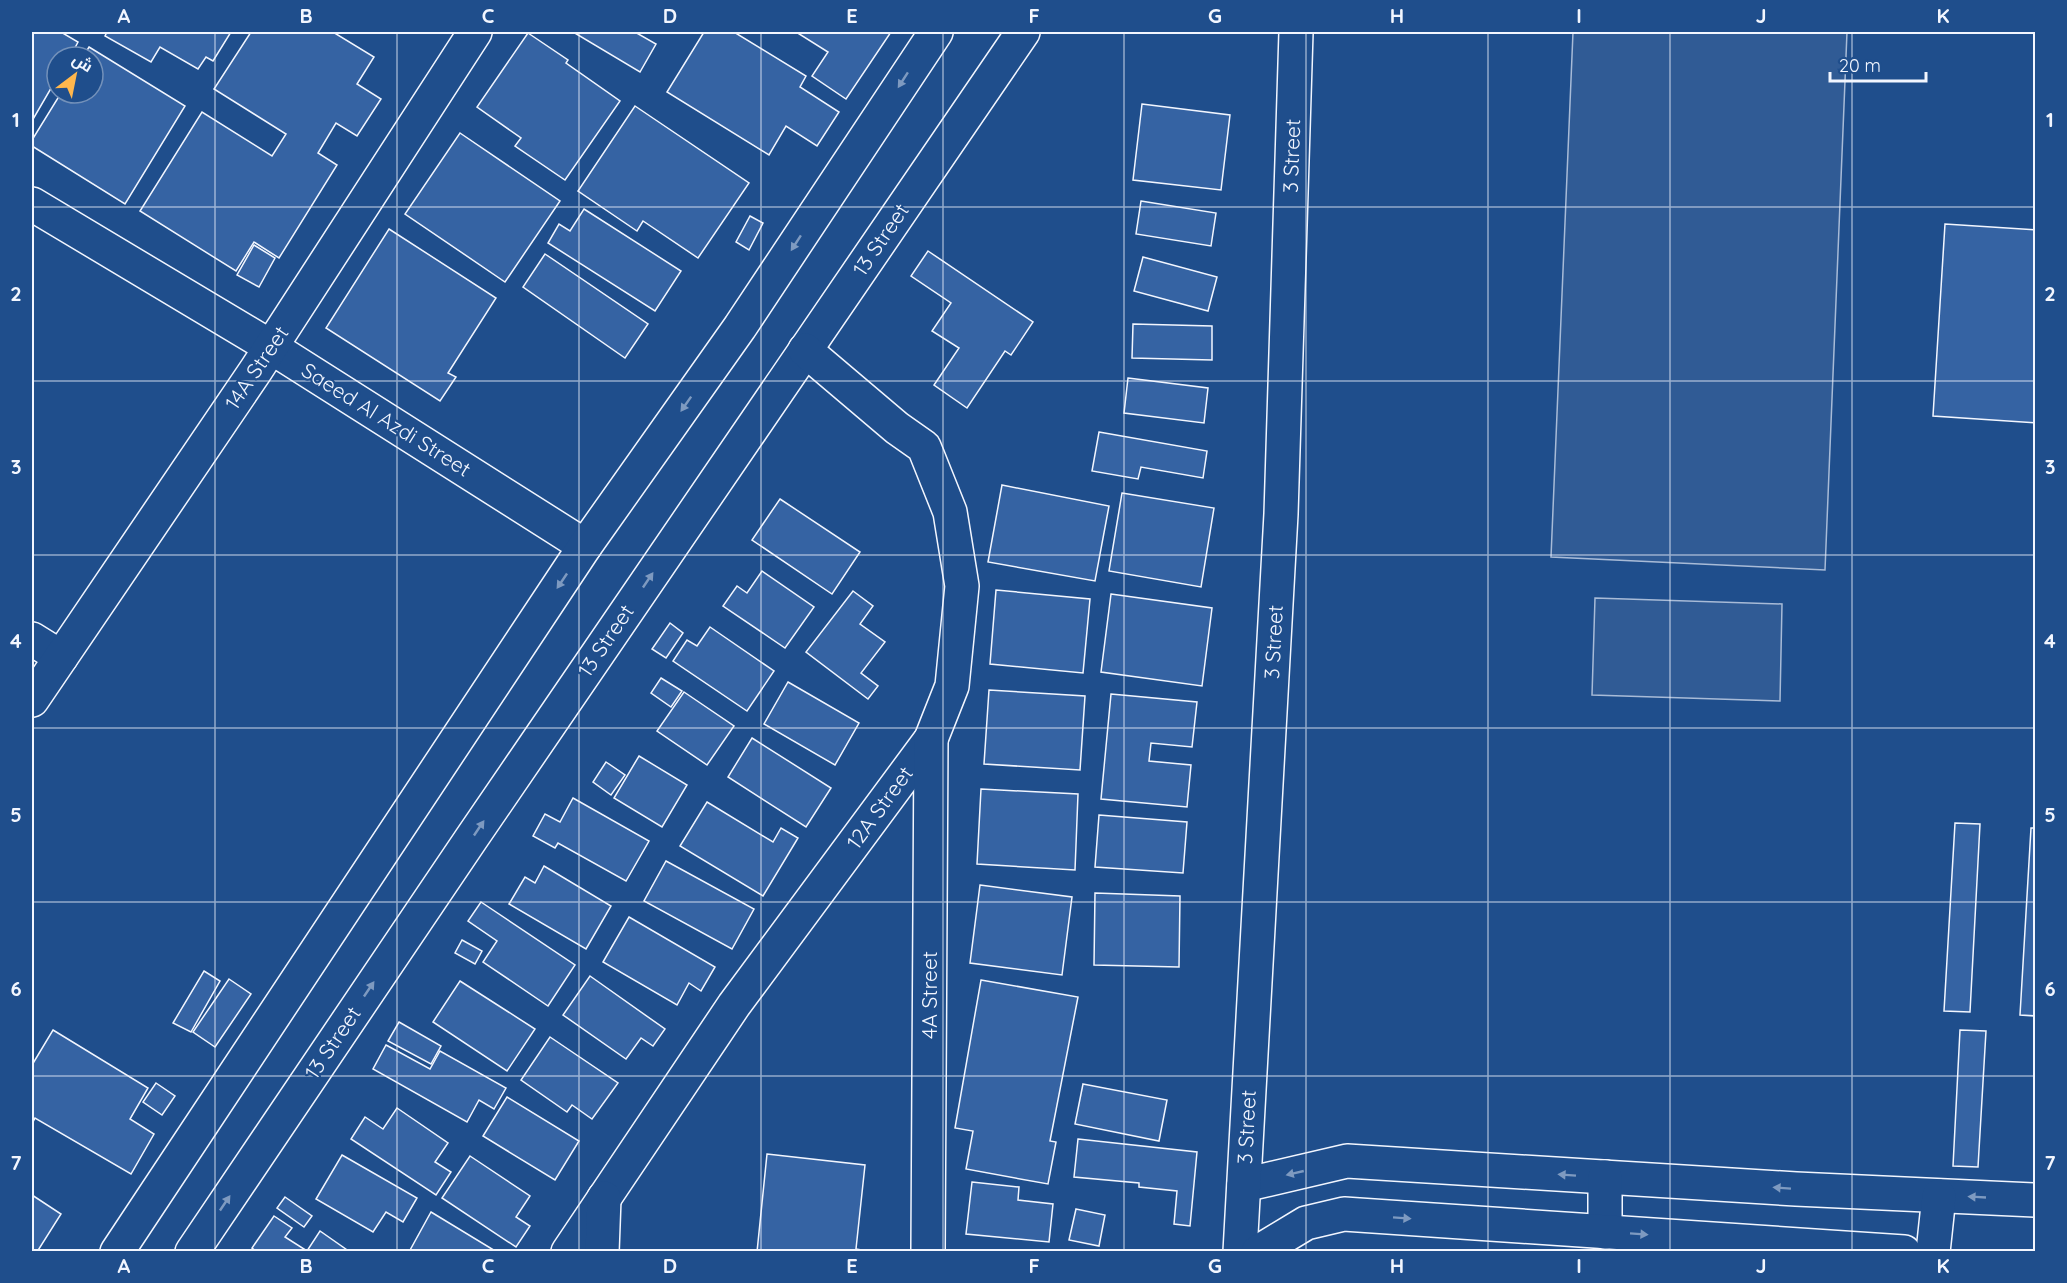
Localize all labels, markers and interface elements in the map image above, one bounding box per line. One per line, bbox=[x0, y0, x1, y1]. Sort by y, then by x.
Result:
text: A bbox=[118, 3, 131, 28]
text: B bbox=[299, 3, 313, 28]
text: C bbox=[482, 3, 495, 28]
text: D bbox=[663, 3, 677, 28]
text: E bbox=[846, 3, 858, 28]
text: F bbox=[1028, 3, 1040, 28]
text: G bbox=[1208, 3, 1222, 28]
text: H bbox=[1390, 3, 1404, 28]
text: I bbox=[1576, 3, 1582, 28]
text: J bbox=[1755, 3, 1767, 28]
text: K bbox=[1936, 3, 1950, 28]
north arrow bbox=[45, 45, 105, 105]
scale bar bbox=[1830, 45, 1926, 83]
text: ش bbox=[69, 48, 97, 76]
text: 20 m bbox=[1839, 54, 1881, 77]
one-way arrow bbox=[898, 72, 909, 89]
text: 1 bbox=[12, 107, 20, 132]
text: 1 bbox=[2046, 107, 2054, 132]
street label: 3 Street bbox=[1277, 118, 1305, 193]
street label: 13 Street bbox=[846, 198, 914, 281]
one-way arrow bbox=[791, 235, 802, 251]
text: 2 bbox=[10, 281, 22, 306]
text: 2 bbox=[2044, 281, 2056, 306]
street label: 14A Street bbox=[219, 321, 294, 414]
street label: Saeed Al Azdi Street bbox=[297, 357, 476, 482]
one-way arrow bbox=[680, 395, 692, 411]
text: 3 bbox=[11, 454, 21, 479]
text: 3 bbox=[2045, 454, 2055, 479]
one-way arrow bbox=[557, 573, 568, 589]
one-way arrow bbox=[642, 573, 654, 589]
street label: 13 Street bbox=[571, 599, 639, 682]
street label: 3 Street bbox=[1258, 604, 1288, 680]
text: 4 bbox=[10, 628, 22, 653]
text: 4 bbox=[2044, 628, 2056, 653]
street label: 12A Street bbox=[840, 761, 918, 854]
text: 5 bbox=[10, 802, 22, 827]
text: 5 bbox=[2044, 802, 2056, 827]
one-way arrow bbox=[473, 820, 484, 836]
street label: 4A Street bbox=[916, 951, 942, 1039]
text: 6 bbox=[10, 976, 22, 1001]
text: 6 bbox=[2044, 976, 2056, 1001]
one-way arrow bbox=[363, 982, 375, 998]
street label: 13 Street bbox=[298, 1001, 366, 1084]
street label: 3 Street bbox=[1231, 1089, 1261, 1165]
text: 7 bbox=[11, 1150, 22, 1175]
text: 7 bbox=[2045, 1150, 2056, 1175]
one-way arrow bbox=[1286, 1168, 1305, 1178]
one-way arrow bbox=[1557, 1170, 1576, 1180]
one-way arrow bbox=[1773, 1183, 1792, 1193]
one-way arrow bbox=[1968, 1193, 1987, 1202]
one-way arrow bbox=[219, 1195, 230, 1211]
one-way arrow bbox=[1393, 1213, 1412, 1222]
one-way arrow bbox=[1629, 1229, 1648, 1239]
text: A bbox=[118, 1253, 131, 1278]
text: B bbox=[299, 1253, 313, 1278]
text: C bbox=[482, 1253, 495, 1278]
text: D bbox=[663, 1253, 677, 1278]
text: E bbox=[846, 1253, 858, 1278]
text: F bbox=[1028, 1253, 1040, 1278]
text: G bbox=[1208, 1253, 1222, 1278]
text: H bbox=[1390, 1253, 1404, 1278]
text: I bbox=[1576, 1253, 1582, 1278]
text: J bbox=[1755, 1253, 1767, 1278]
text: K bbox=[1936, 1253, 1950, 1278]

